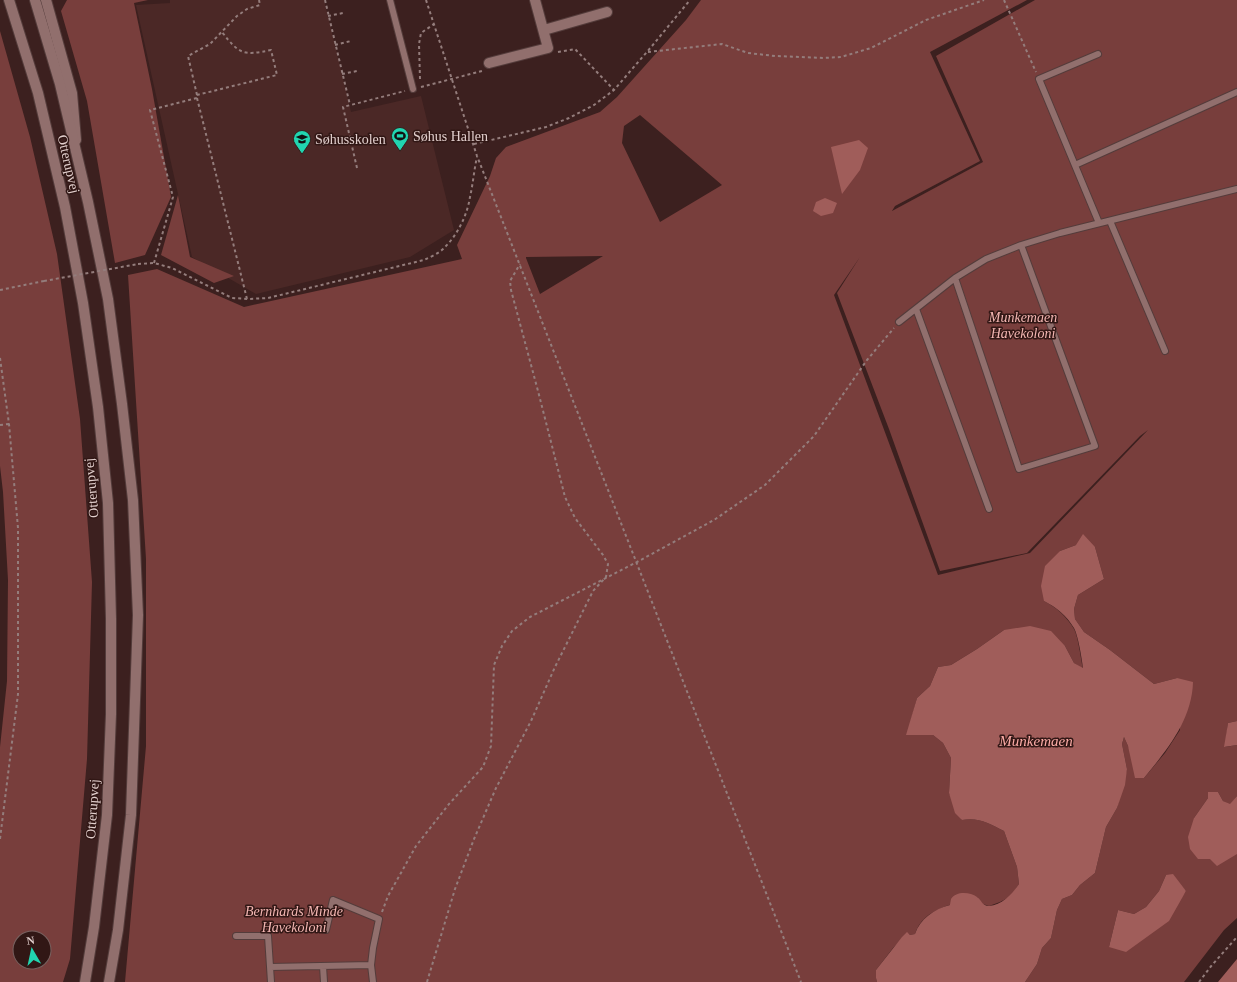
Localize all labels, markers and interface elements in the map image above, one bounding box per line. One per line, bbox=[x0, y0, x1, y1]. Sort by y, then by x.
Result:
sports icon: Søhus Hallen bbox=[390, 126, 410, 151]
school or university icon: Søhusskolen bbox=[292, 129, 312, 154]
place label: Søhus Hallen bbox=[413, 129, 488, 144]
place label: Søhusskolen bbox=[315, 132, 386, 147]
street label: Otterupvej bbox=[54, 133, 83, 195]
park label: Munkemaen Havekoloni bbox=[988, 310, 1057, 341]
street label: Otterupvej bbox=[81, 457, 102, 518]
water label: Munkemaen bbox=[998, 733, 1073, 749]
street label: Otterupvej bbox=[83, 779, 102, 839]
park label: Bernhards Minde Havekoloni bbox=[245, 904, 343, 935]
north arrow bbox=[12, 930, 52, 970]
text: N bbox=[26, 934, 35, 947]

